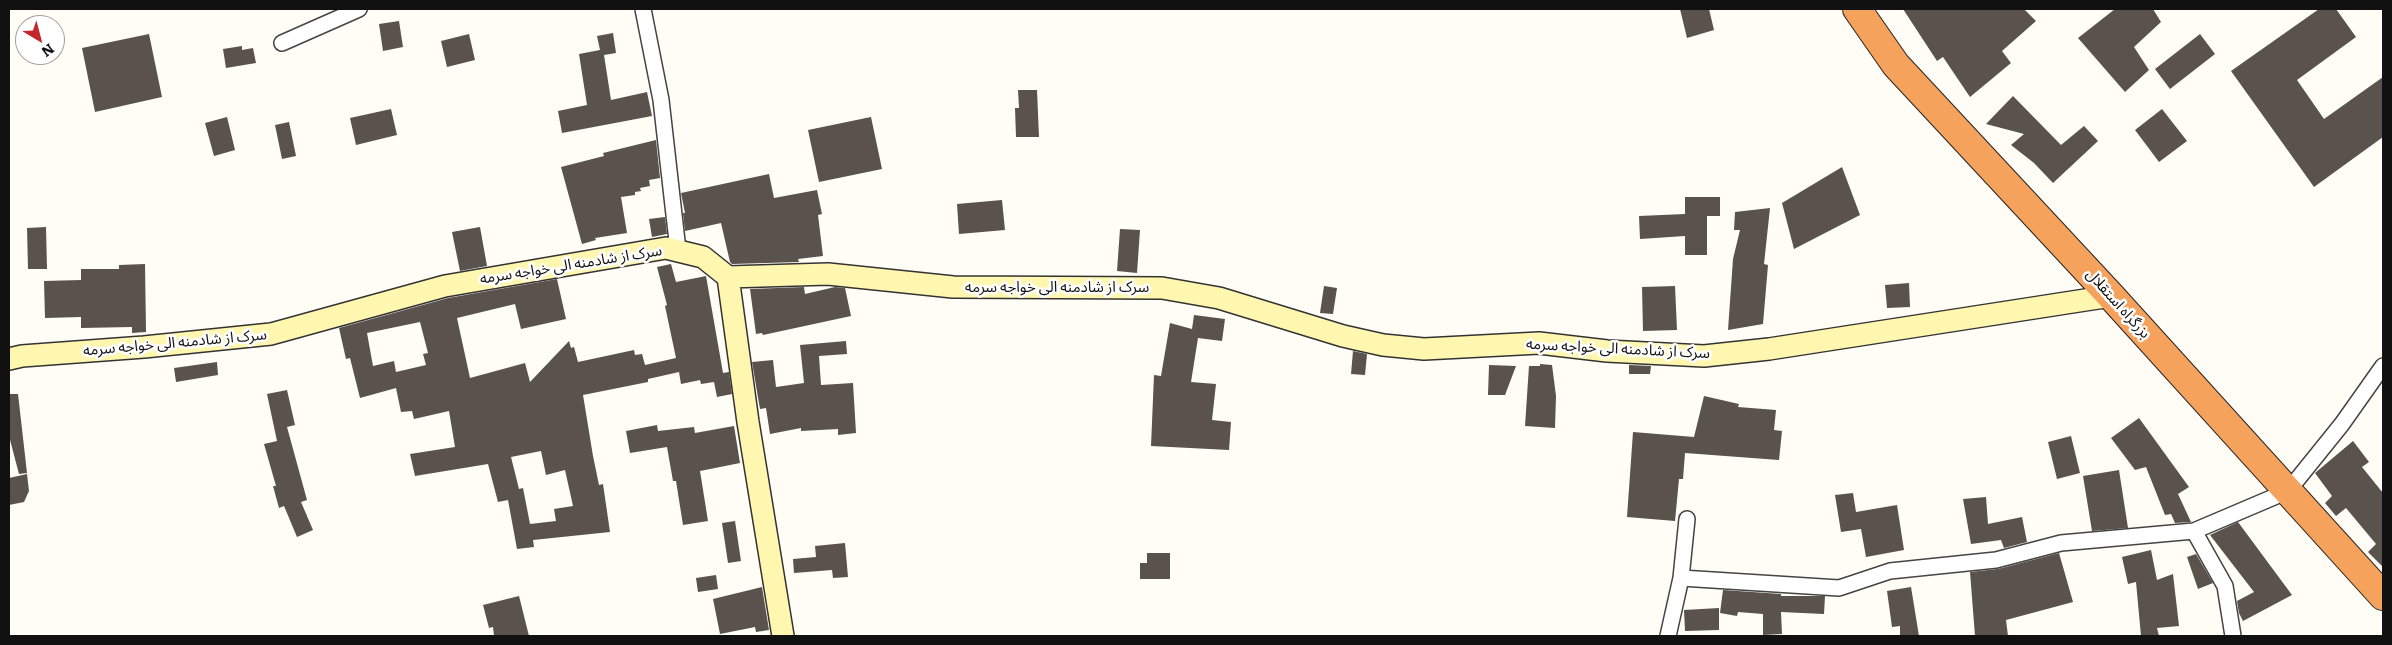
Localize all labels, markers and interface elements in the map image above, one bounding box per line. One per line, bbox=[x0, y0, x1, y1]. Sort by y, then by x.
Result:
north arrow bbox=[15, 15, 65, 65]
text: N bbox=[38, 40, 59, 63]
street label: سرک از شادمنه الی خواجه سرمه bbox=[479, 242, 663, 288]
street label: بزرگراه استقلال bbox=[2082, 266, 2154, 342]
street label: سرک از شادمنه الی خواجه سرمه bbox=[965, 279, 1149, 297]
street label: سرک از شادمنه الی خواجه سرمه bbox=[82, 326, 268, 360]
street label: سرک از شادمنه الی خواجه سرمه bbox=[1526, 335, 1710, 363]

